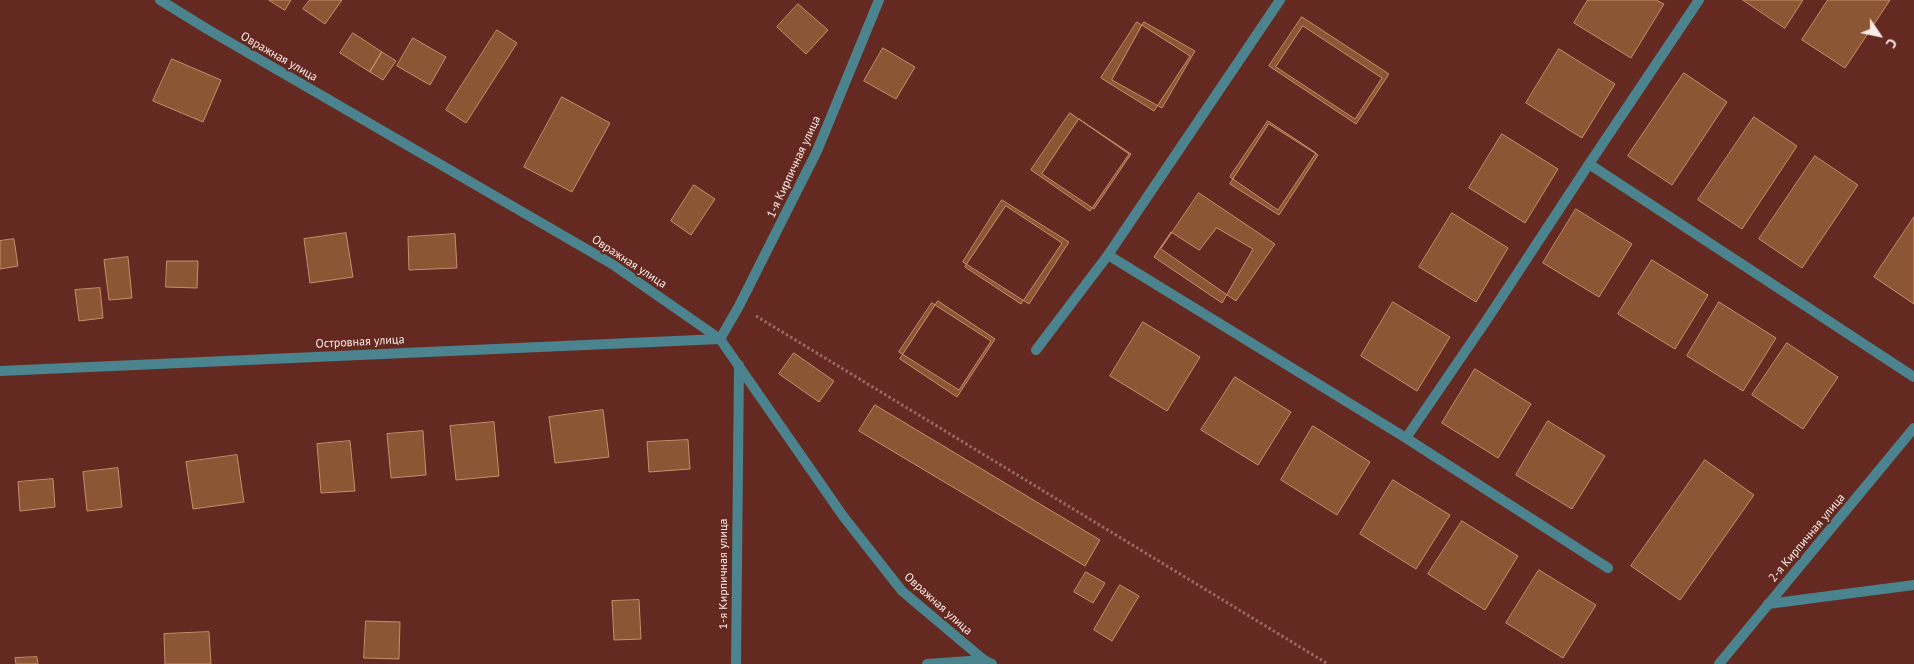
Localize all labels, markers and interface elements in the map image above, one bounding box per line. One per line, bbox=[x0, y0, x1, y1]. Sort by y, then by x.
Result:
north arrow bbox=[1854, 10, 1904, 60]
street label: Овражная улица bbox=[238, 29, 320, 85]
text: С bbox=[1882, 35, 1901, 52]
street label: 1-я Кирпичная улица bbox=[764, 114, 824, 220]
street label: Овражная улица bbox=[589, 232, 669, 292]
street label: Островная улица bbox=[315, 332, 405, 352]
street label: 2-я Кирпичная улица bbox=[1766, 491, 1848, 585]
street label: 1-я Кирпичная улица bbox=[717, 519, 731, 629]
street label: Овражная улица bbox=[901, 570, 975, 638]

